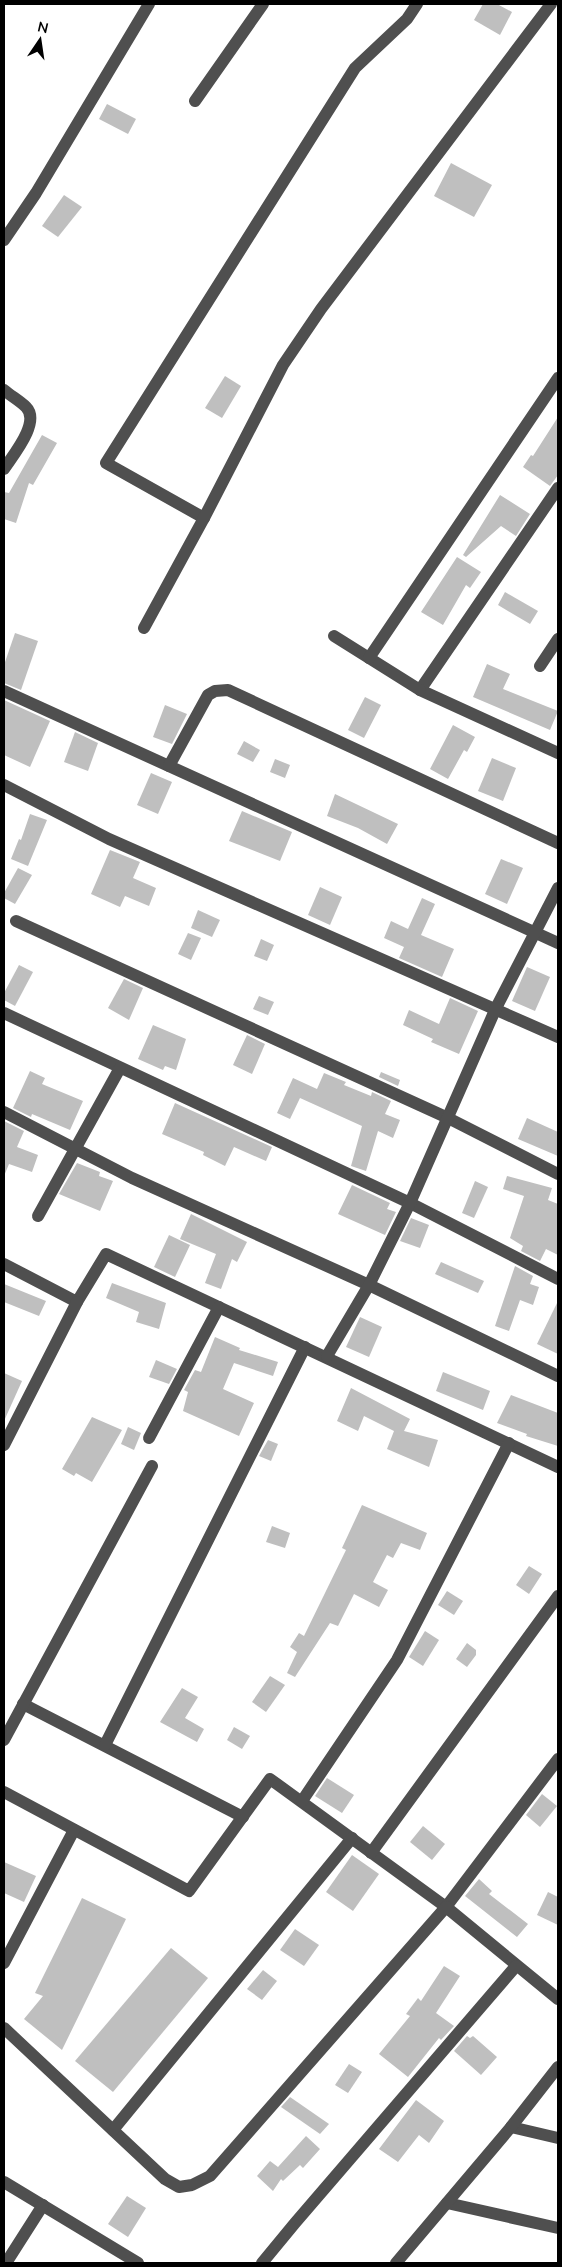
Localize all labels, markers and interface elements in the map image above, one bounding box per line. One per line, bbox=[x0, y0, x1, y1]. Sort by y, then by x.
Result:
north arrow bbox=[15, 15, 65, 65]
text: N bbox=[36, 17, 50, 37]

